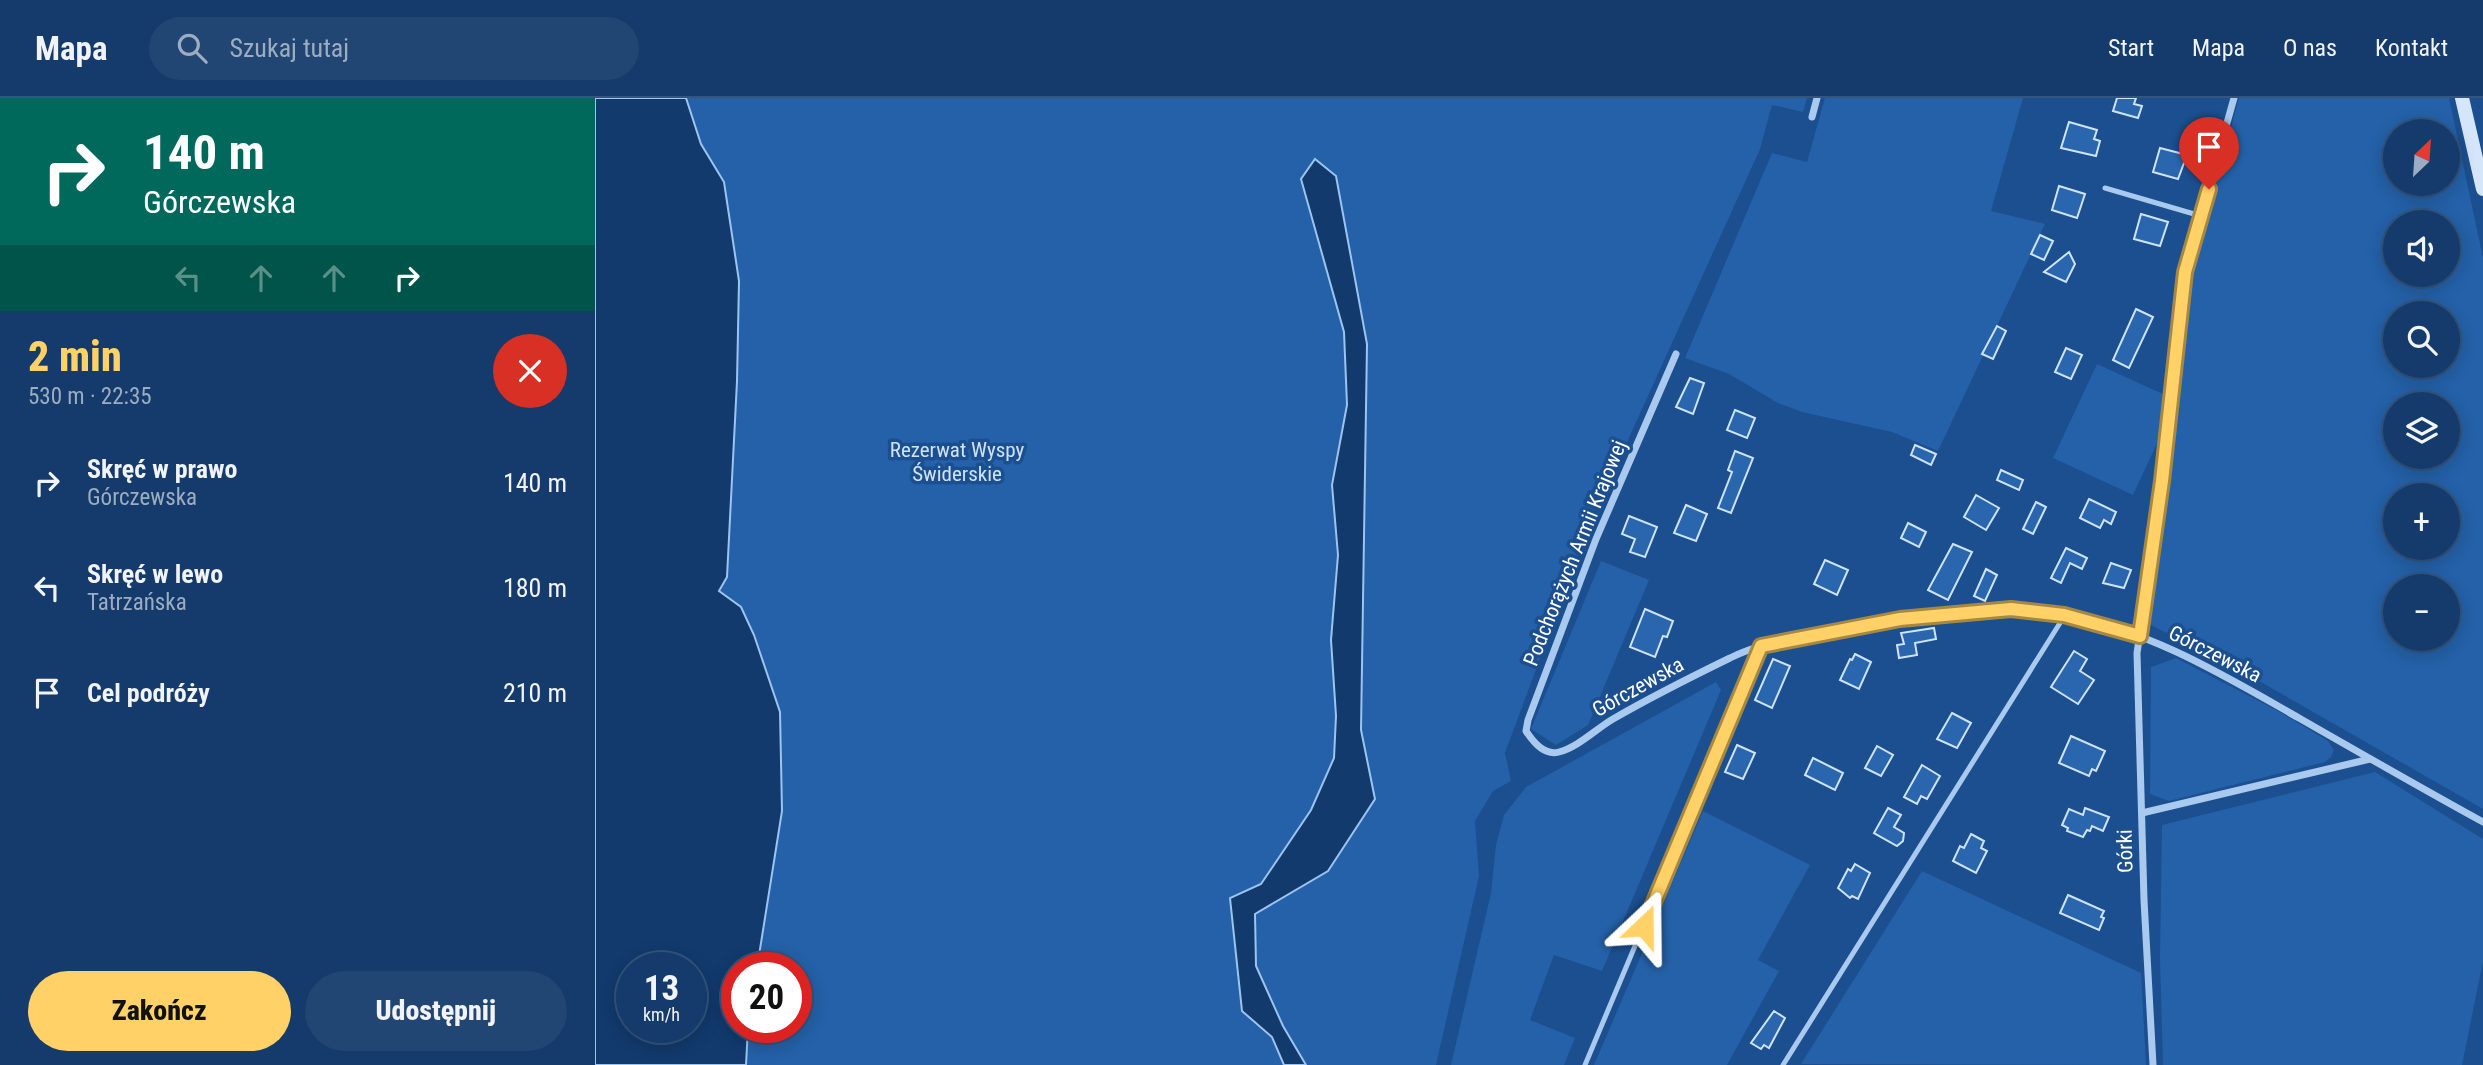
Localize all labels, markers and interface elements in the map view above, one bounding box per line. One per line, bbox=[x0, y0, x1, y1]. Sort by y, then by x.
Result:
search box bbox=[149, 17, 639, 80]
text: Mapa bbox=[35, 29, 107, 68]
icon: search bbox=[173, 29, 211, 67]
text: Szukaj tutaj bbox=[229, 33, 349, 63]
text: Start bbox=[2108, 34, 2154, 62]
text: Mapa bbox=[2192, 34, 2245, 62]
text: O nas bbox=[2283, 34, 2337, 62]
text: Kontakt bbox=[2375, 34, 2448, 62]
pin bbox=[2179, 117, 2239, 189]
north arrow bbox=[2383, 119, 2461, 196]
map controls bbox=[2383, 119, 2460, 651]
text: 140 m bbox=[143, 124, 265, 181]
icon: right bbox=[28, 126, 119, 217]
icon: arrive bbox=[2190, 128, 2228, 166]
text: Górczewska bbox=[143, 183, 296, 221]
button: sound bbox=[2383, 210, 2460, 287]
icon: left bbox=[169, 259, 207, 297]
icon: ahead bbox=[242, 259, 280, 297]
icon: ahead bbox=[315, 259, 353, 297]
icon: right bbox=[388, 259, 426, 297]
button: search bbox=[2383, 301, 2460, 378]
text: 2 min bbox=[28, 332, 122, 381]
button: close bbox=[493, 334, 567, 408]
text: 530 m · 22:35 bbox=[28, 383, 152, 410]
button: layers bbox=[2383, 392, 2460, 469]
street label: Podchorążych Armii Krajowej bbox=[1519, 437, 1631, 669]
park label: Rezerwat Wyspy Świderskie bbox=[890, 438, 1025, 486]
text: Skręć w prawo bbox=[87, 454, 237, 484]
icon: right bbox=[28, 464, 66, 502]
text: 140 m bbox=[503, 468, 567, 498]
button: + bbox=[2383, 483, 2460, 560]
text: Górczewska bbox=[87, 484, 197, 511]
text: Skręć w lewo bbox=[87, 559, 223, 589]
icon: left bbox=[28, 569, 66, 607]
text: 180 m bbox=[503, 573, 567, 603]
button: − bbox=[2383, 574, 2460, 651]
text: Tatrzańska bbox=[87, 589, 187, 616]
street label: Górczewska bbox=[2165, 620, 2265, 688]
street label: Górczewska bbox=[1588, 652, 1688, 722]
icon: arrive bbox=[28, 674, 66, 712]
text: Cel podróży bbox=[87, 678, 210, 708]
text: 210 m bbox=[503, 678, 567, 708]
street label: Górki bbox=[2113, 829, 2137, 873]
position arrow bbox=[1607, 889, 1681, 963]
speed limit sign: 20 bbox=[721, 952, 812, 1043]
text: 13 bbox=[644, 968, 679, 1009]
button: Zakończ bbox=[28, 971, 291, 1051]
button: Udostępnij bbox=[305, 971, 567, 1051]
text: km/h bbox=[643, 1004, 680, 1025]

